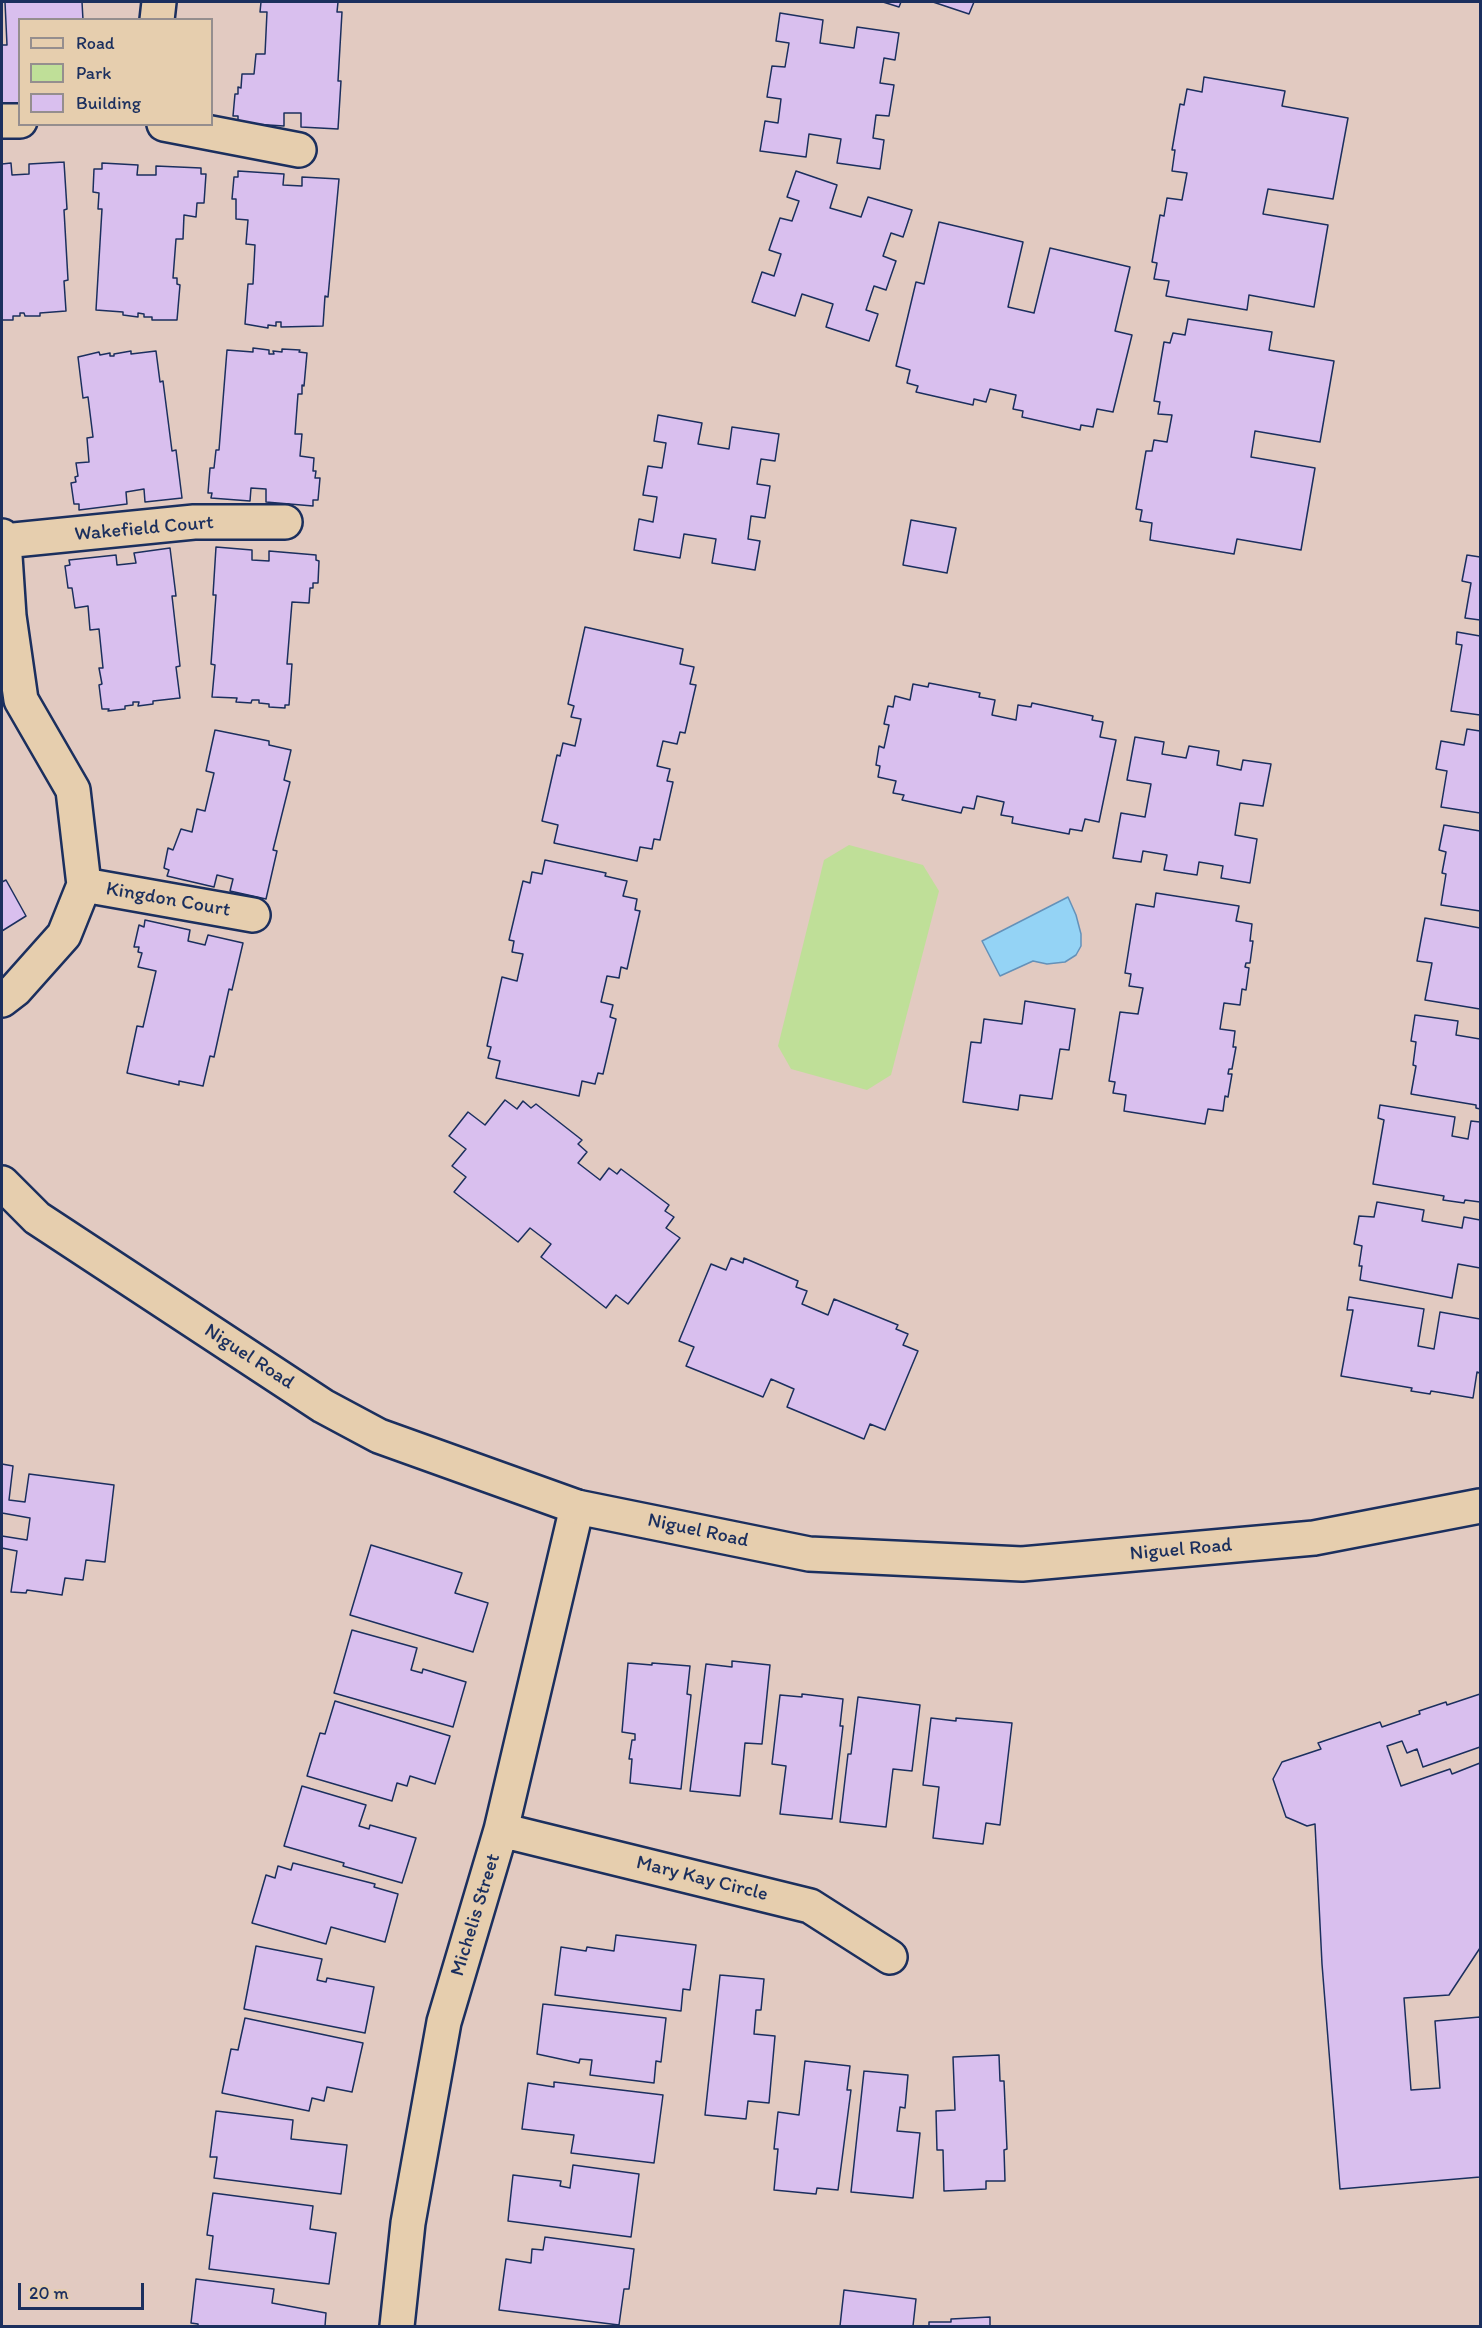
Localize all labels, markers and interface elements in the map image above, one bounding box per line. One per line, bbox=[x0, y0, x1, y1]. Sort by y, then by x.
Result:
legend bbox=[18, 18, 213, 126]
text: Road bbox=[76, 32, 115, 54]
text: Park bbox=[76, 62, 111, 84]
text: Building bbox=[76, 92, 141, 114]
street label: Wakefield Court bbox=[73, 511, 215, 547]
street label: Kingdon Court bbox=[104, 877, 232, 923]
street label: Niguel Road bbox=[199, 1319, 299, 1395]
street label: Niguel Road bbox=[645, 1509, 751, 1553]
street label: Niguel Road bbox=[1129, 1534, 1233, 1566]
street label: Michelis Street bbox=[446, 1851, 506, 1979]
street label: Mary Kay Circle bbox=[634, 1851, 770, 1907]
scale bar bbox=[21, 2271, 147, 2309]
text: 20 m bbox=[29, 2282, 69, 2304]

